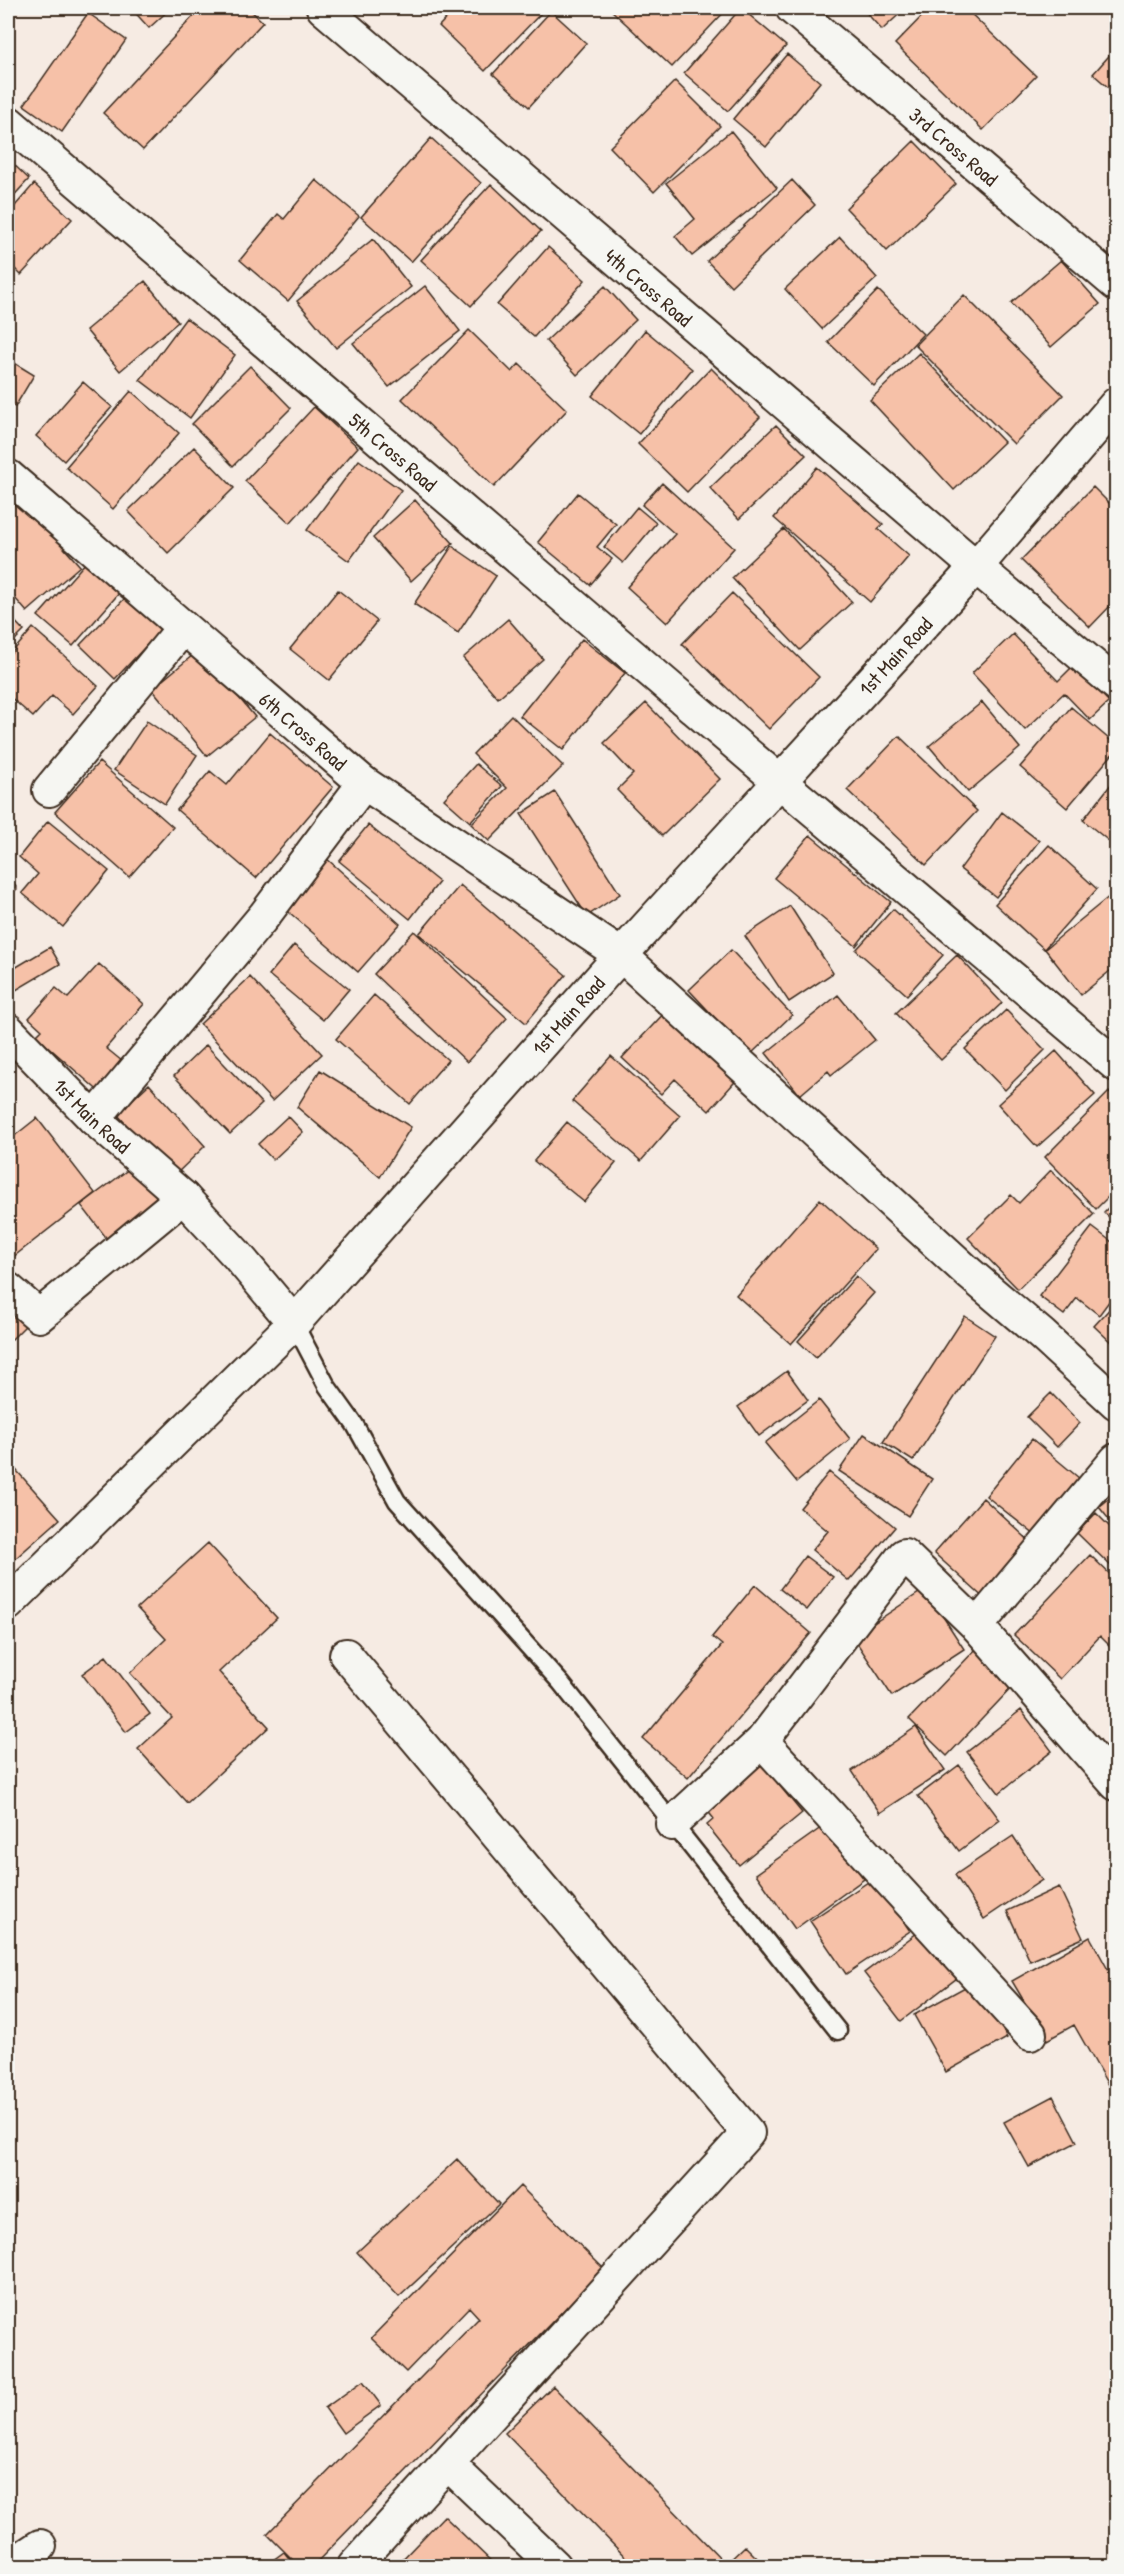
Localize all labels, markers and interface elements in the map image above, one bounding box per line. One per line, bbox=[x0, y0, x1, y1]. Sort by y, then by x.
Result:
street label: 3rd Cross Road bbox=[904, 101, 1004, 192]
street label: 4th Cross Road bbox=[599, 242, 698, 332]
street label: 5th Cross Road bbox=[344, 406, 443, 497]
street label: 1st Main Road bbox=[852, 611, 938, 701]
street label: 6th Cross Road bbox=[254, 685, 353, 776]
street label: 1st Main Road bbox=[525, 970, 610, 1060]
street label: 1st Main Road bbox=[48, 1072, 137, 1159]

